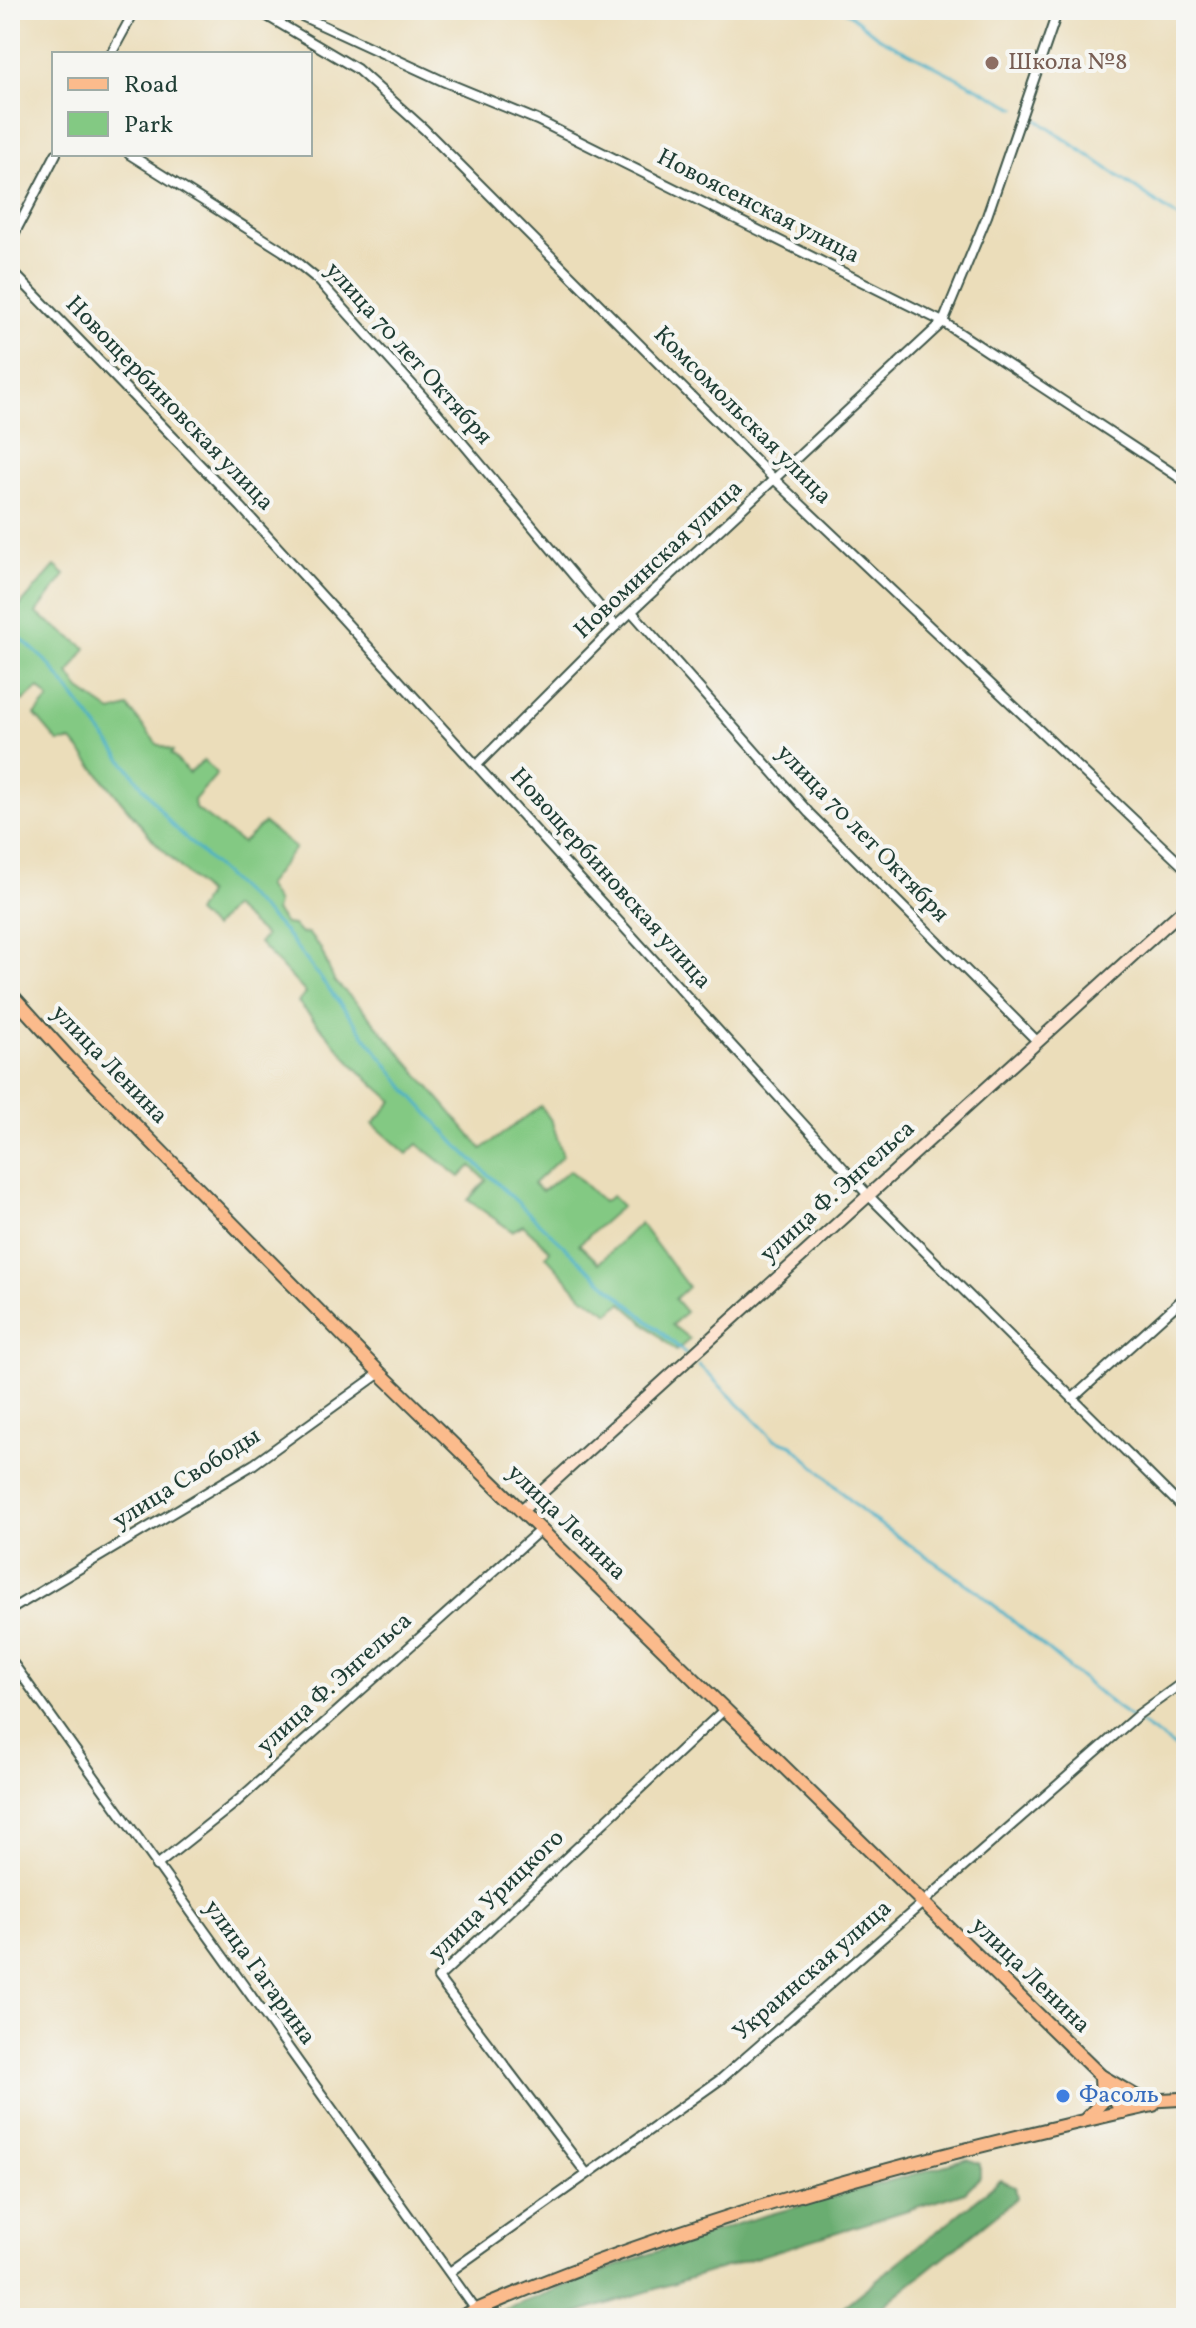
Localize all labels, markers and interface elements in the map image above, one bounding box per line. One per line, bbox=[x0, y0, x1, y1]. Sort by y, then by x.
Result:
place label: Школа №8 bbox=[1008, 46, 1128, 80]
legend bbox=[52, 52, 312, 156]
marker: Школа №8 bbox=[983, 54, 1001, 72]
text: Road bbox=[124, 69, 178, 103]
text: Park bbox=[124, 109, 173, 143]
street label: Новоясенская улица bbox=[651, 141, 865, 273]
street label: улица 70 лет Октября bbox=[316, 255, 500, 453]
street label: Новощербиновская улица bbox=[57, 289, 281, 519]
street label: Комсомольская улица bbox=[645, 319, 839, 513]
street label: Новоминская улица bbox=[567, 473, 751, 647]
street label: улица 70 лет Октября bbox=[768, 737, 956, 931]
street label: Новощербиновская улица bbox=[501, 761, 719, 997]
street label: улица Ленина bbox=[43, 997, 175, 1133]
street label: улица Ф. Энгельса bbox=[753, 1113, 923, 1271]
street label: улица Свободы bbox=[107, 1420, 267, 1538]
street label: улица Ленина bbox=[498, 1457, 634, 1589]
street label: улица Ф. Энгельса bbox=[250, 1605, 420, 1763]
street label: улица Урицкого bbox=[422, 1822, 572, 1970]
street label: Украинская улица bbox=[726, 1892, 900, 2050]
street label: улица Гагарина bbox=[195, 1893, 323, 2053]
street label: улица Ленина bbox=[962, 1910, 1098, 2042]
place label: Фасоль bbox=[1079, 2079, 1159, 2113]
marker: Фасоль bbox=[1054, 2087, 1072, 2105]

